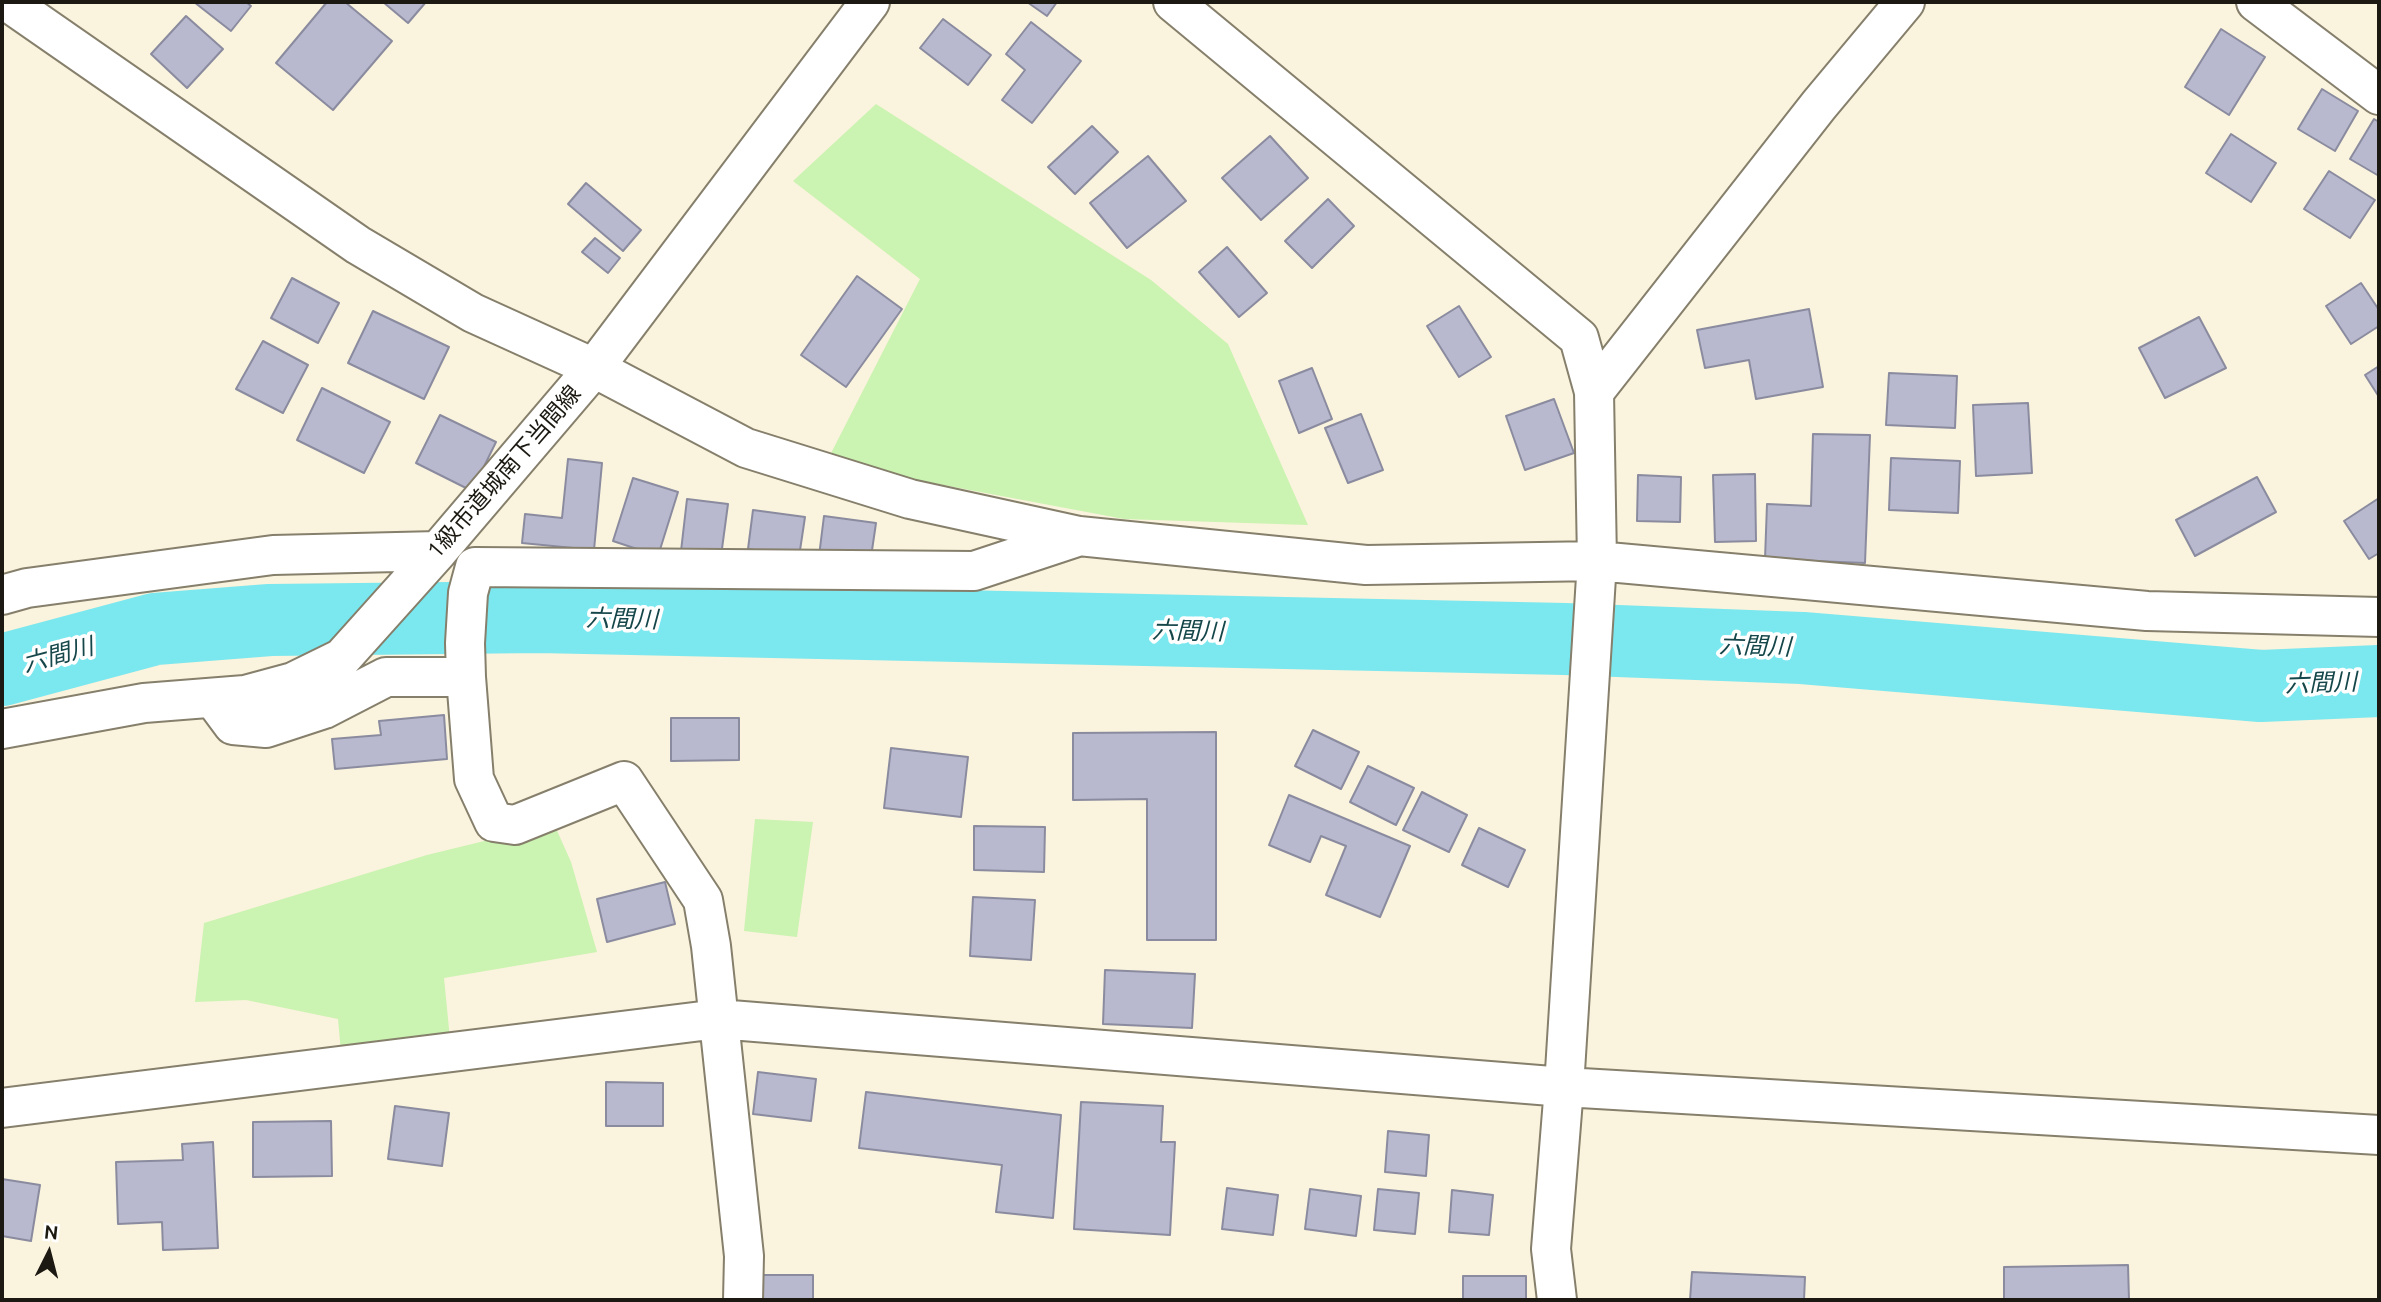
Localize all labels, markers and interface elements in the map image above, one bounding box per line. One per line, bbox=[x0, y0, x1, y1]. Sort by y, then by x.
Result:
street label: 1級市道城南下当間線 bbox=[421, 380, 587, 564]
water label: 六間川 bbox=[586, 604, 658, 634]
water label: 六間川 bbox=[1152, 616, 1224, 646]
water label: 六間川 bbox=[1719, 630, 1791, 662]
water label: 六間川 bbox=[19, 632, 97, 678]
water label: 六間川 bbox=[2285, 667, 2357, 699]
north arrow bbox=[14, 1218, 84, 1288]
text: N bbox=[43, 1220, 59, 1244]

